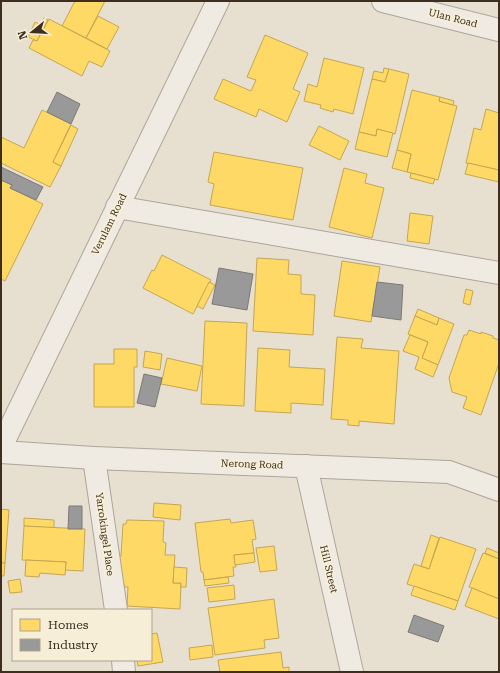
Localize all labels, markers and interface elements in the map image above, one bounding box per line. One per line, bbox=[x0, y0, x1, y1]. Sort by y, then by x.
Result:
street label: Ulan Road bbox=[427, 7, 479, 30]
north arrow bbox=[12, 12, 52, 52]
text: N bbox=[15, 28, 30, 41]
street label: Verulam Road bbox=[89, 191, 129, 257]
street label: Nerong Road bbox=[220, 457, 284, 471]
street label: Yarrokingel Place bbox=[94, 492, 116, 577]
street label: Hill Street bbox=[318, 544, 340, 594]
legend bbox=[12, 609, 152, 661]
text: Homes bbox=[48, 618, 89, 632]
text: Industry bbox=[48, 638, 99, 652]

